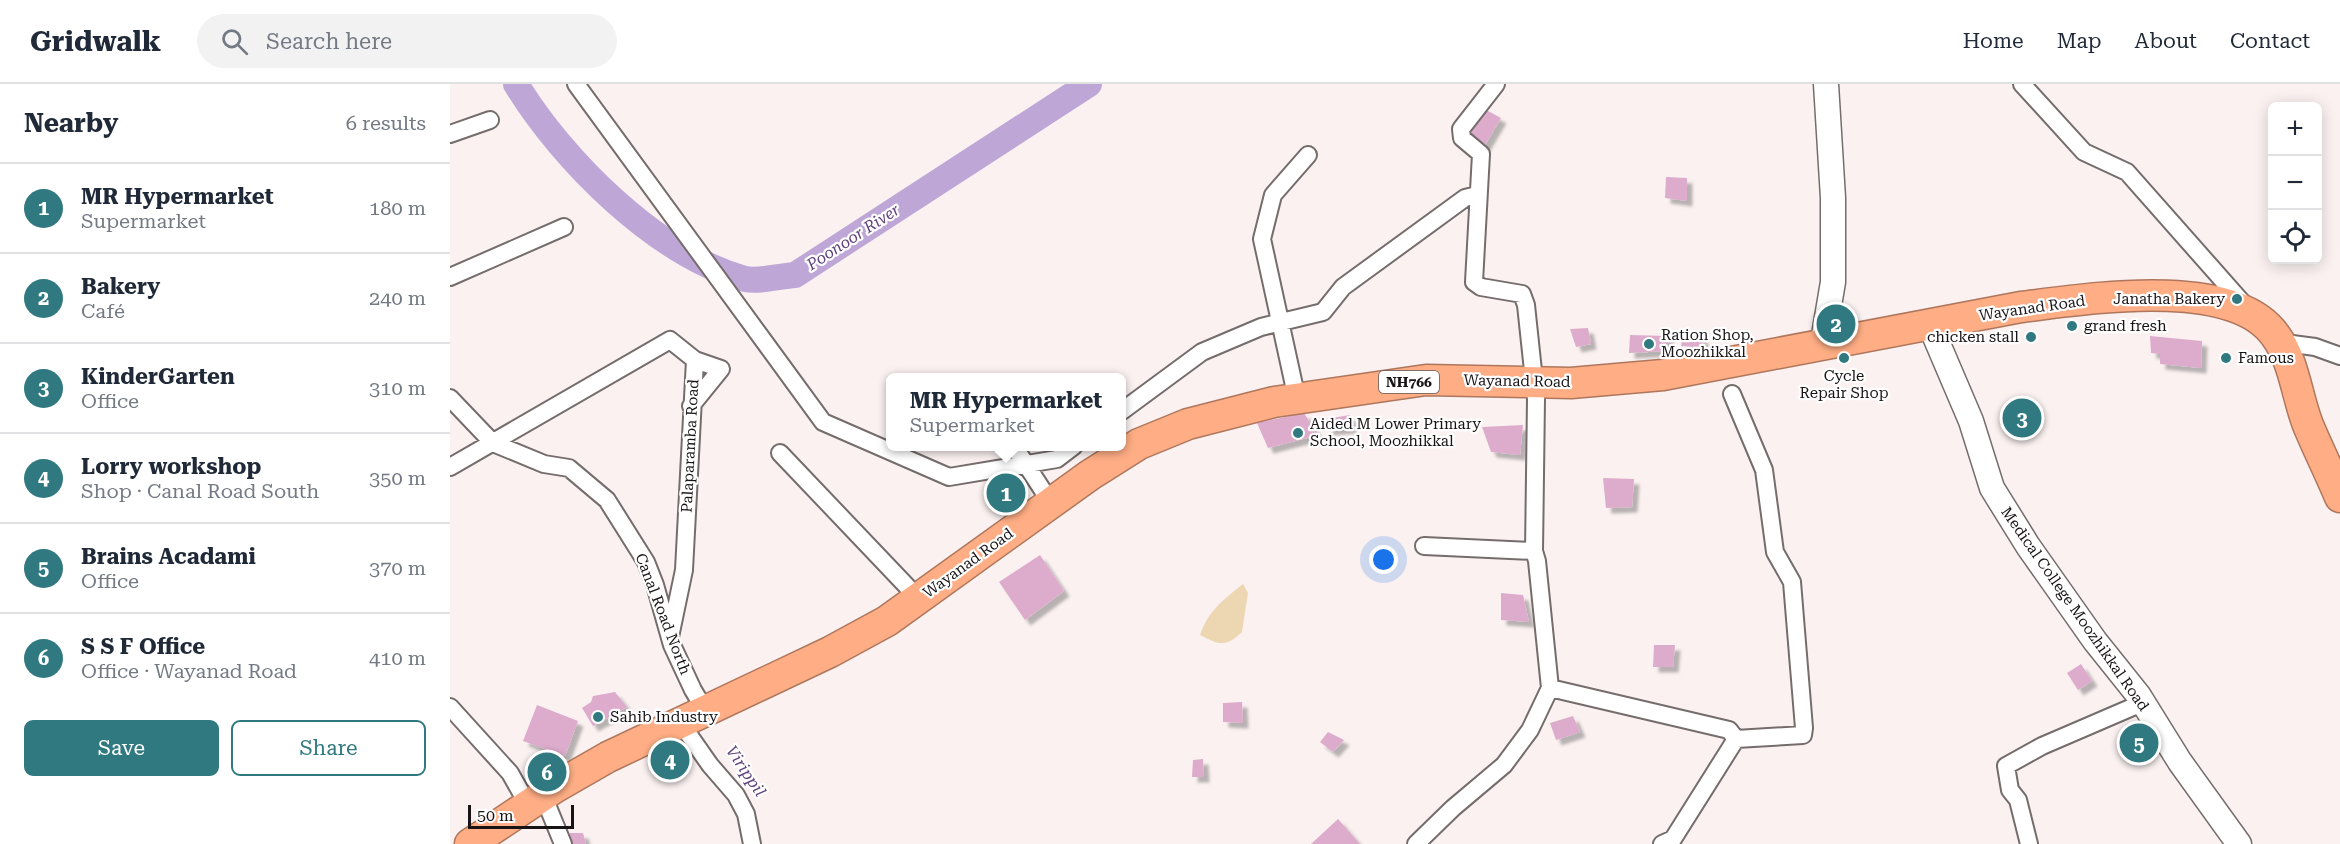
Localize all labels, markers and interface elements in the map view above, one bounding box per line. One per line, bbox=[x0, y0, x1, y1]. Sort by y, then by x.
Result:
search box bbox=[197, 14, 617, 68]
text: Gridwalk bbox=[30, 25, 161, 58]
icon: search bbox=[218, 25, 251, 58]
text: Search here bbox=[266, 29, 392, 54]
text: Home bbox=[1963, 29, 2024, 53]
text: Map bbox=[2057, 29, 2102, 53]
text: About bbox=[2135, 29, 2197, 53]
text: Contact bbox=[2230, 29, 2310, 53]
map controls bbox=[2268, 102, 2322, 264]
button: + bbox=[2268, 102, 2322, 156]
text: Nearby bbox=[24, 108, 118, 138]
text: 6 results bbox=[346, 111, 426, 135]
button: − bbox=[2268, 156, 2322, 210]
text: MR Hypermarket bbox=[81, 184, 274, 209]
text: 1 bbox=[38, 196, 49, 220]
text: 180 m bbox=[369, 196, 426, 220]
water label: Poonoor River bbox=[802, 200, 903, 275]
text: Supermarket bbox=[81, 209, 206, 233]
button: locate bbox=[2268, 210, 2322, 264]
text: Bakery bbox=[81, 274, 160, 299]
text: 2 bbox=[38, 286, 49, 310]
text: 240 m bbox=[369, 286, 426, 310]
place label: Janatha Bakery bbox=[2113, 290, 2225, 308]
street label: Wayanad Road bbox=[1978, 292, 2087, 324]
marker: Janatha Bakery bbox=[2230, 292, 2244, 306]
text: Café bbox=[81, 299, 125, 323]
pin: 2 bbox=[1816, 302, 1856, 346]
place label: grand fresh bbox=[2084, 317, 2167, 335]
marker: grand fresh bbox=[2065, 319, 2079, 333]
place label: Ration Shop, Moozhikkal bbox=[1661, 326, 1754, 361]
place label: chicken stall bbox=[1927, 328, 2019, 346]
marker: chicken stall bbox=[2024, 330, 2038, 344]
marker: Ration Shop, Moozhikkal bbox=[1642, 337, 1656, 351]
place label: Famous bbox=[2238, 349, 2294, 367]
marker: Cycle Repair Shop bbox=[1837, 351, 1851, 365]
marker: Famous bbox=[2219, 351, 2233, 365]
text: KinderGarten bbox=[81, 364, 235, 389]
place label: Cycle Repair Shop bbox=[1799, 367, 1889, 402]
road number: NH766 bbox=[1379, 371, 1439, 393]
street label: Wayanad Road bbox=[1463, 371, 1571, 391]
popup bbox=[886, 373, 1126, 451]
text: 3 bbox=[38, 376, 49, 400]
text: 310 m bbox=[369, 376, 426, 400]
street label: Palaparamba Road bbox=[678, 378, 703, 513]
text: MR Hypermarket bbox=[910, 388, 1102, 413]
text: Office bbox=[81, 389, 139, 413]
pin: 3 bbox=[2002, 396, 2042, 440]
text: Supermarket bbox=[910, 413, 1035, 437]
place label: Aided M Lower Primary School, Moozhikkal bbox=[1310, 415, 1481, 450]
marker: Aided M Lower Primary School, Moozhikkal bbox=[1291, 426, 1305, 440]
text: Lorry workshop bbox=[81, 454, 261, 479]
text: 4 bbox=[38, 466, 49, 490]
text: 350 m bbox=[369, 466, 426, 490]
pin: 1 bbox=[986, 470, 1026, 516]
text: Shop · Canal Road South bbox=[81, 479, 319, 503]
street label: Medical College Moozhikkal Road bbox=[1997, 503, 2153, 715]
street label: Wayanad Road bbox=[919, 524, 1017, 602]
text: Brains Acadami bbox=[81, 544, 256, 569]
your location bbox=[1369, 545, 1398, 574]
street label: Canal Road North bbox=[632, 551, 695, 677]
text: 5 bbox=[38, 556, 49, 580]
text: 370 m bbox=[369, 556, 426, 580]
text: Office bbox=[81, 569, 139, 593]
text: S S F Office bbox=[81, 634, 205, 659]
text: 6 bbox=[38, 646, 49, 670]
text: 410 m bbox=[369, 646, 426, 670]
text: Office · Wayanad Road bbox=[81, 659, 297, 683]
place label: Sahib Industry bbox=[610, 708, 718, 726]
marker: Sahib Industry bbox=[591, 710, 605, 724]
button: Save bbox=[24, 720, 219, 776]
button: Share bbox=[231, 720, 426, 776]
pin: 5 bbox=[2120, 720, 2158, 766]
pin: 4 bbox=[650, 738, 690, 782]
water label: Virippil bbox=[722, 742, 770, 800]
pin: 6 bbox=[528, 750, 566, 794]
scale bar bbox=[468, 802, 574, 830]
text: 50 m bbox=[477, 806, 514, 825]

